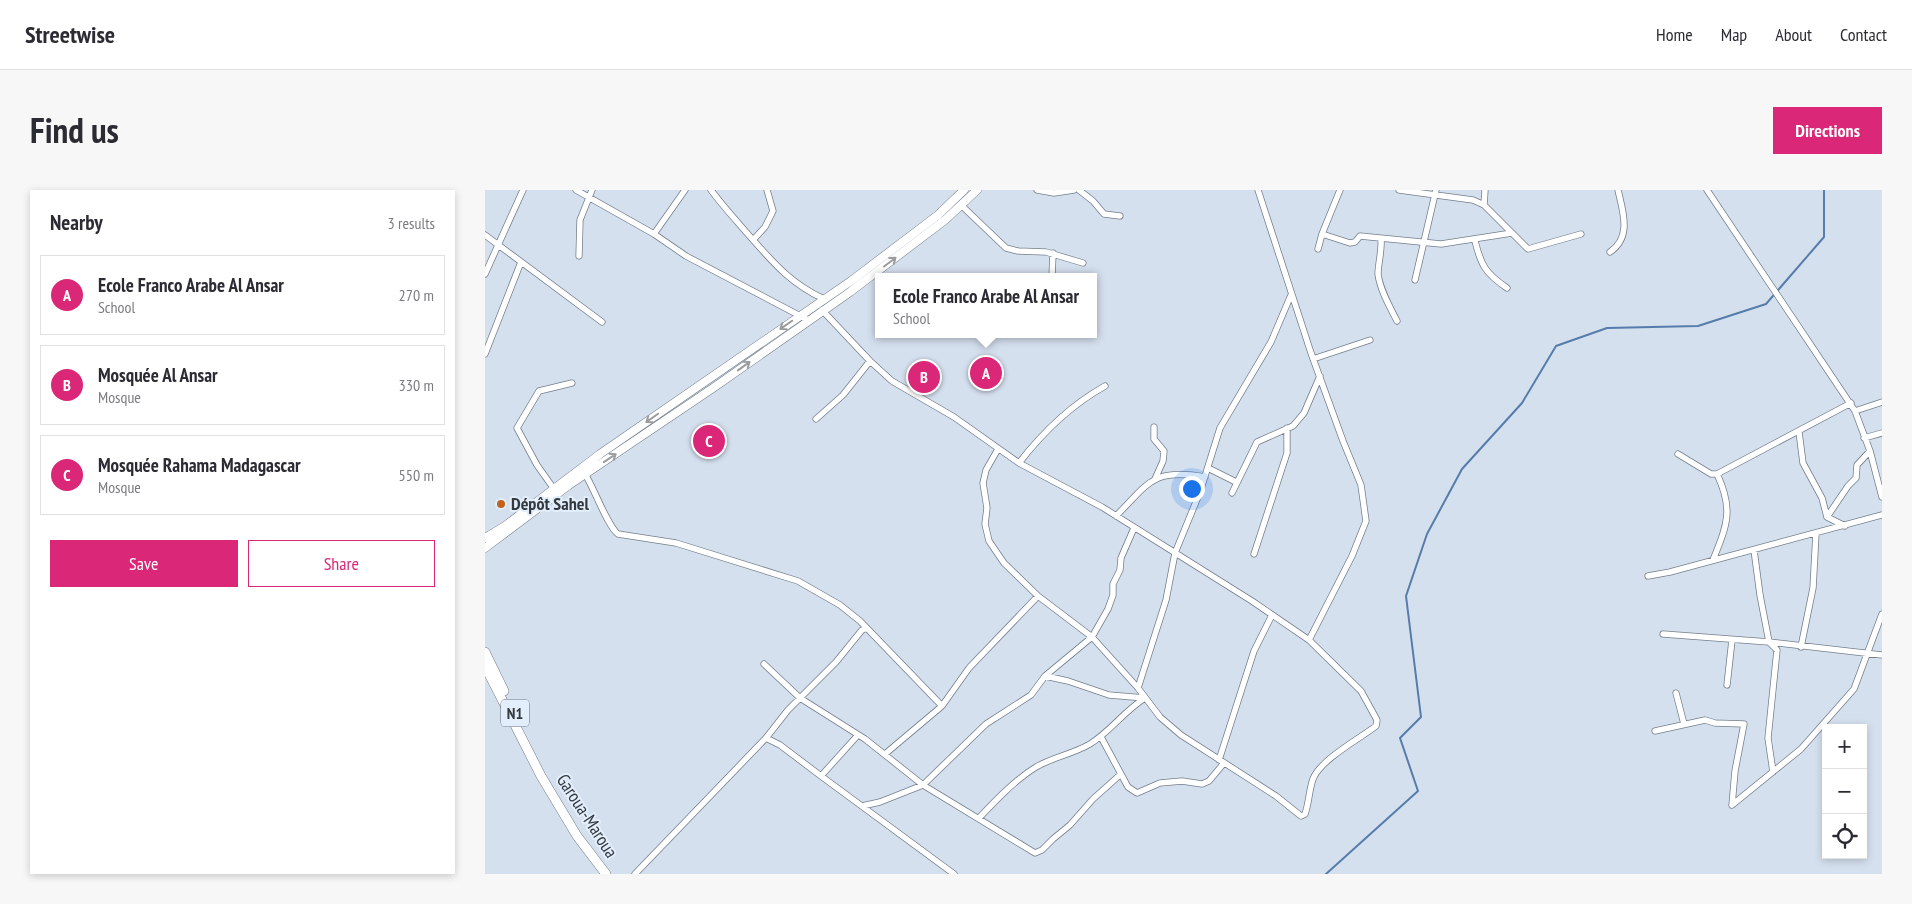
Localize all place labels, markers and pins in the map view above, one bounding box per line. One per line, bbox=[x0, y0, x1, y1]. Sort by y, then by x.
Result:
pin: A bbox=[970, 354, 1002, 392]
pin: B bbox=[908, 358, 940, 396]
pin: C bbox=[693, 422, 725, 460]
place label: Dépôt Sahel bbox=[511, 492, 589, 515]
marker: Dépôt Sahel bbox=[495, 498, 507, 510]

